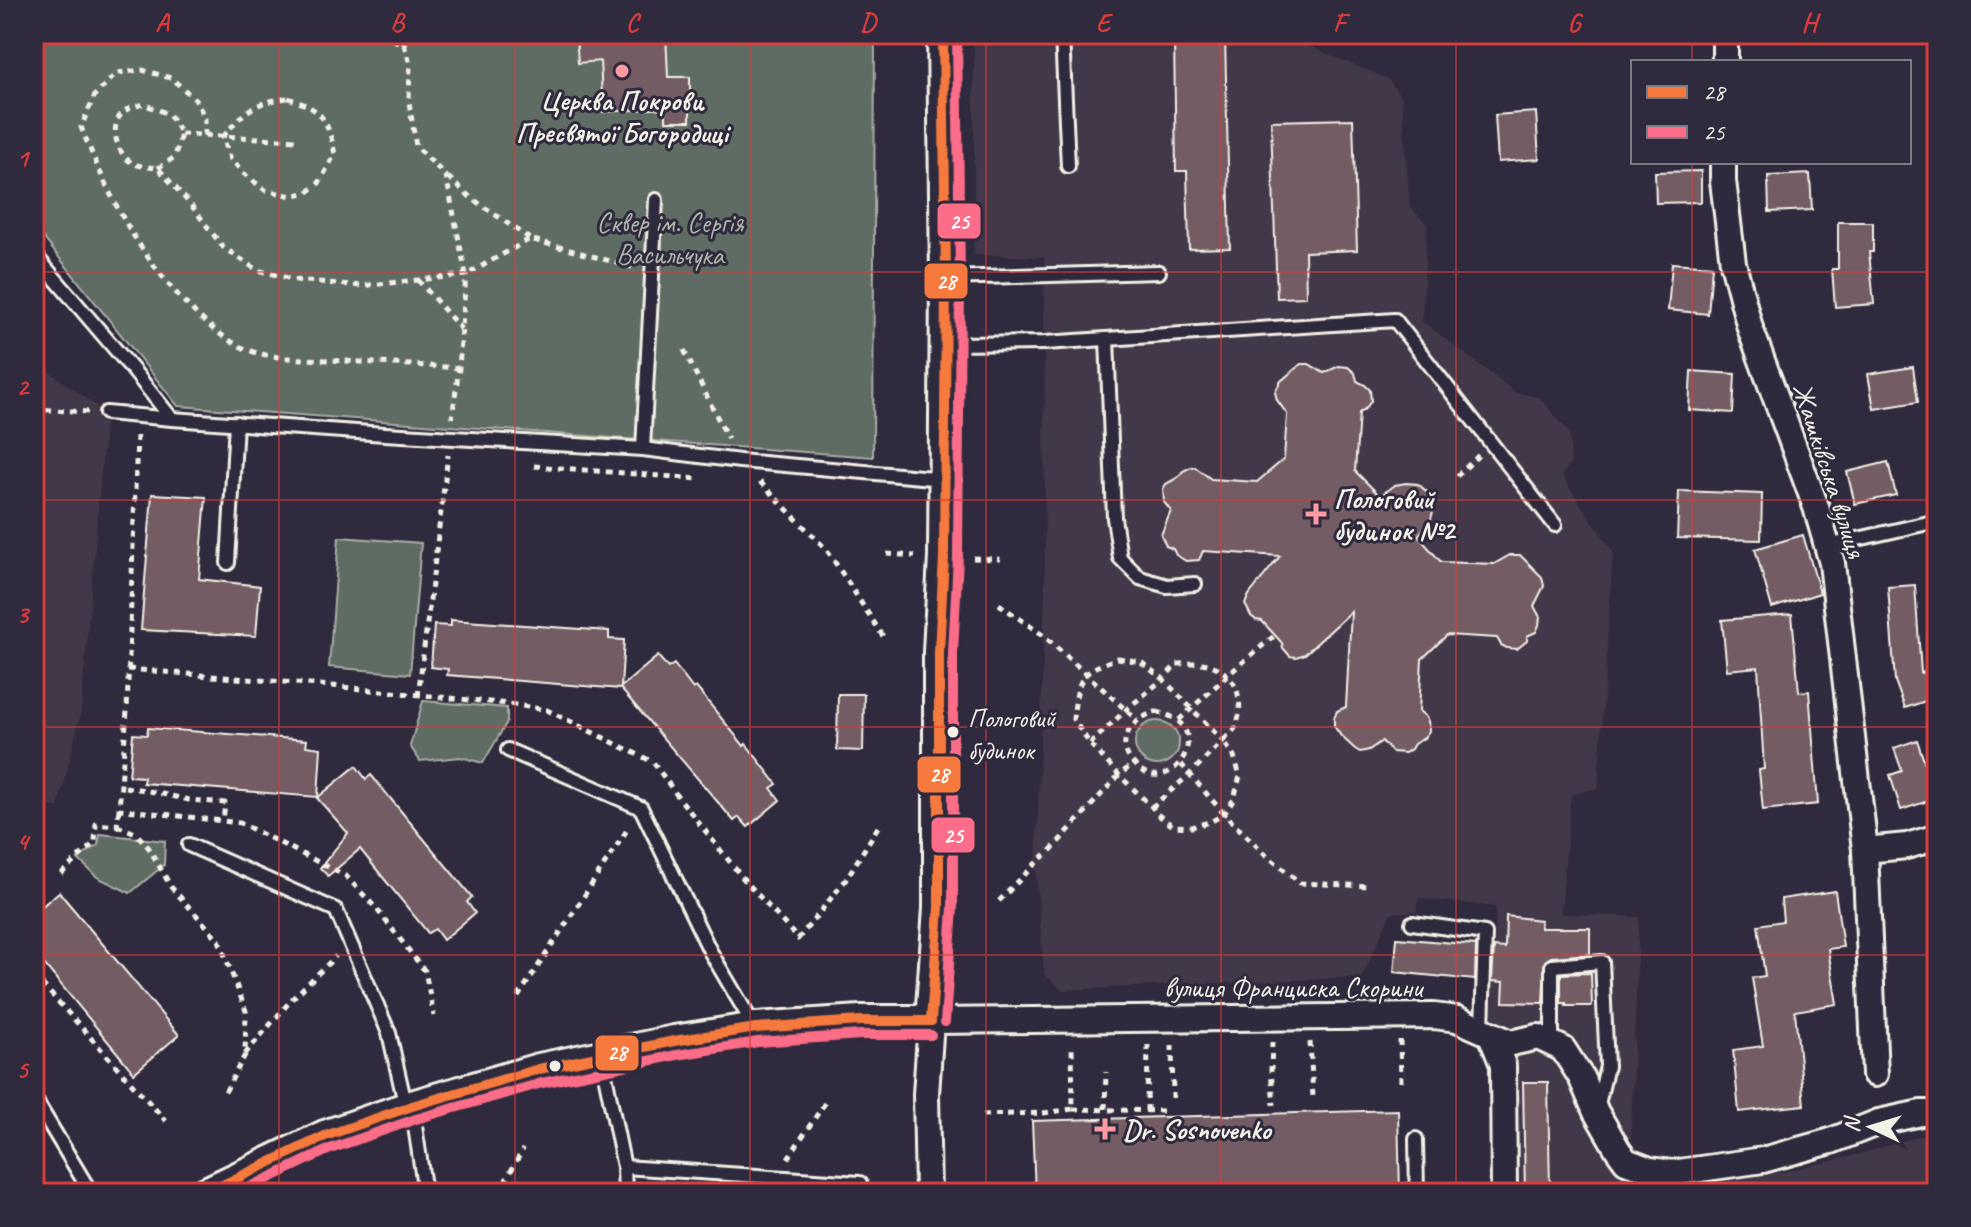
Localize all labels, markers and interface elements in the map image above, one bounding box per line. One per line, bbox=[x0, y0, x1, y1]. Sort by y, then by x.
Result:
text: A bbox=[155, 6, 170, 39]
text: B bbox=[390, 6, 406, 39]
text: C bbox=[626, 6, 642, 39]
text: D bbox=[860, 6, 878, 39]
text: E bbox=[1096, 6, 1114, 39]
text: F bbox=[1333, 6, 1351, 39]
text: G bbox=[1568, 6, 1584, 39]
text: H bbox=[1802, 6, 1822, 39]
legend bbox=[1631, 60, 1911, 164]
marker: Церква Покрови Пресвятої Богородиці bbox=[613, 62, 631, 80]
text: 28 bbox=[1703, 77, 1727, 107]
place label: Церква Покрови Пресвятої Богородиці bbox=[516, 83, 731, 150]
text: 25 bbox=[1703, 117, 1726, 147]
text: 1 bbox=[16, 142, 31, 175]
line badge: 25 bbox=[936, 202, 982, 240]
park label: Сквер ім. Сергія Васильчука bbox=[597, 205, 744, 272]
text: 25 bbox=[949, 208, 971, 236]
line badge: 28 bbox=[923, 262, 969, 300]
text: 28 bbox=[936, 268, 959, 296]
text: 2 bbox=[16, 370, 30, 403]
street label: Жашківська вулиця bbox=[1785, 378, 1875, 563]
place label: Пологовий будинок №2 bbox=[1334, 481, 1457, 548]
marker: Пологовий будинок №2 bbox=[1305, 503, 1327, 525]
text: 3 bbox=[16, 598, 30, 631]
place label: Пологовий будинок bbox=[968, 702, 1057, 767]
marker: Пологовий будинок bbox=[945, 724, 961, 740]
line badge: 28 bbox=[916, 755, 962, 794]
text: 28 bbox=[929, 761, 952, 789]
line badge: 25 bbox=[930, 816, 976, 854]
text: 25 bbox=[943, 822, 965, 850]
text: 4 bbox=[16, 825, 31, 858]
street label: вулиця Франциска Скорини bbox=[1164, 970, 1425, 1005]
line badge: 28 bbox=[594, 1034, 640, 1072]
text: 28 bbox=[607, 1039, 630, 1067]
text: 5 bbox=[16, 1053, 30, 1086]
unlabelled marker bbox=[547, 1058, 563, 1074]
north arrow bbox=[1831, 1087, 1911, 1167]
place label: Dr. Sosnovenko bbox=[1123, 1112, 1273, 1147]
text: N bbox=[1838, 1115, 1867, 1133]
marker: Dr. Sosnovenko bbox=[1094, 1118, 1116, 1140]

